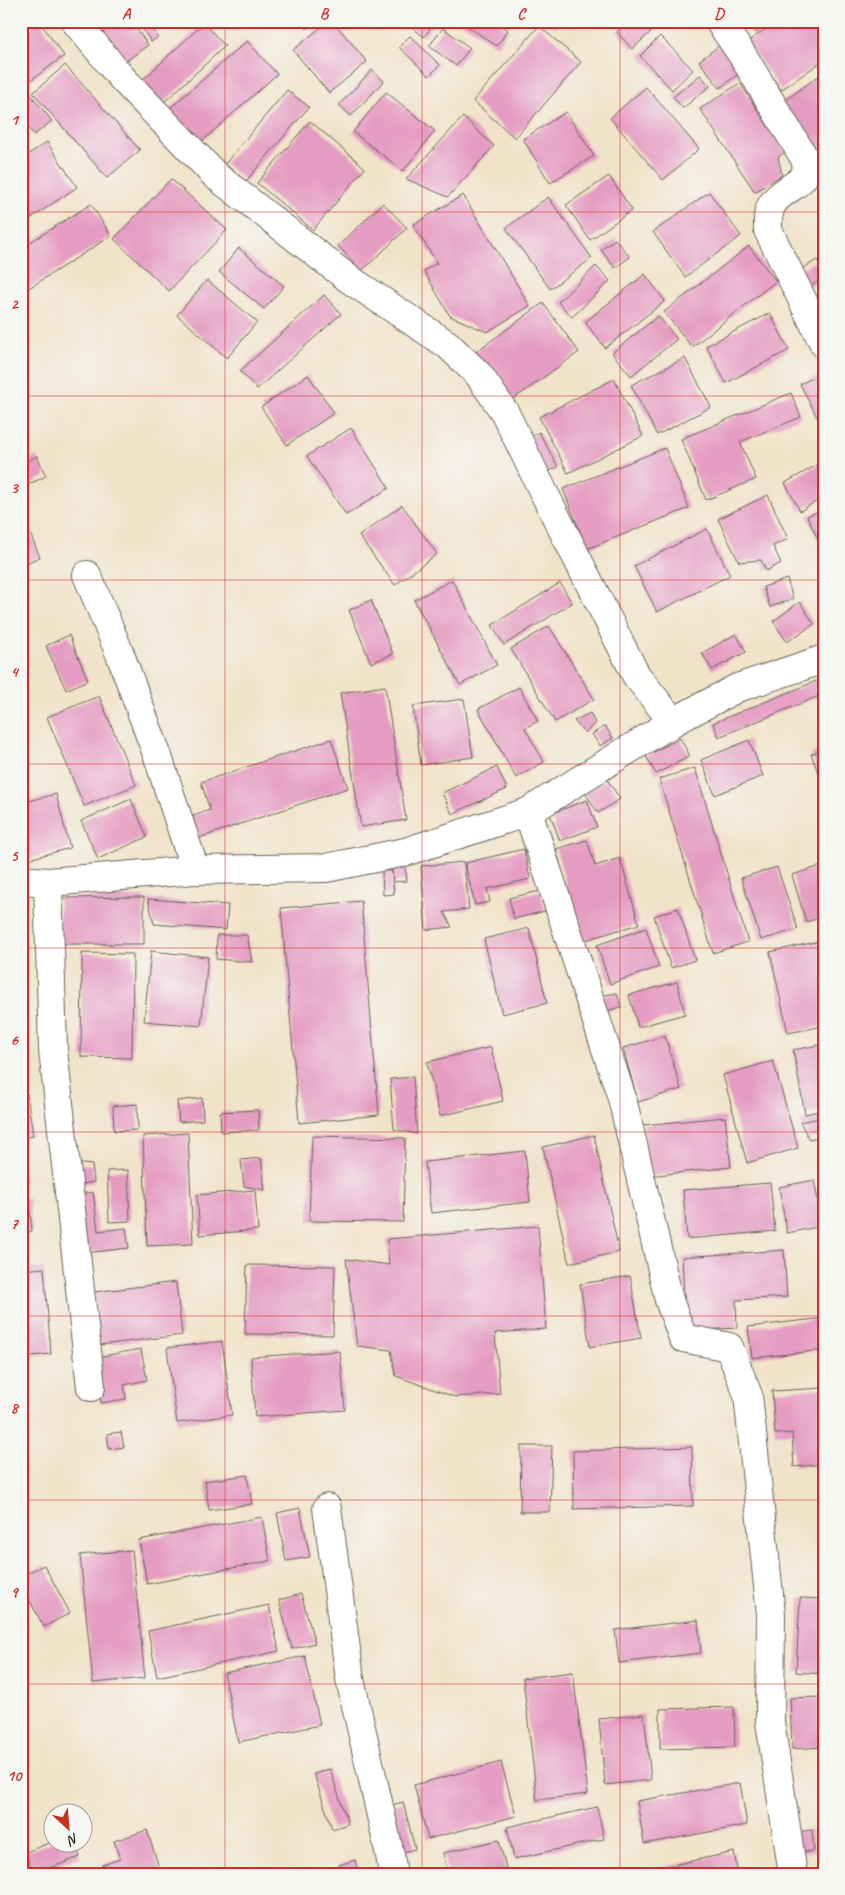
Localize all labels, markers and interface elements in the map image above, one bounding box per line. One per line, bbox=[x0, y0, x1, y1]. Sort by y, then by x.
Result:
text: A bbox=[122, 4, 132, 24]
text: B bbox=[320, 4, 330, 24]
text: C bbox=[517, 4, 527, 24]
text: D bbox=[714, 4, 725, 24]
text: 1 bbox=[10, 110, 19, 130]
text: 2 bbox=[10, 294, 19, 314]
text: 3 bbox=[10, 478, 19, 498]
text: 4 bbox=[10, 662, 19, 682]
text: 5 bbox=[11, 846, 20, 866]
text: 6 bbox=[10, 1030, 19, 1050]
text: 7 bbox=[10, 1214, 19, 1234]
text: 8 bbox=[10, 1398, 19, 1418]
text: 9 bbox=[10, 1582, 19, 1602]
text: 10 bbox=[7, 1766, 23, 1786]
north arrow bbox=[42, 1802, 92, 1852]
text: N bbox=[64, 1830, 81, 1850]

